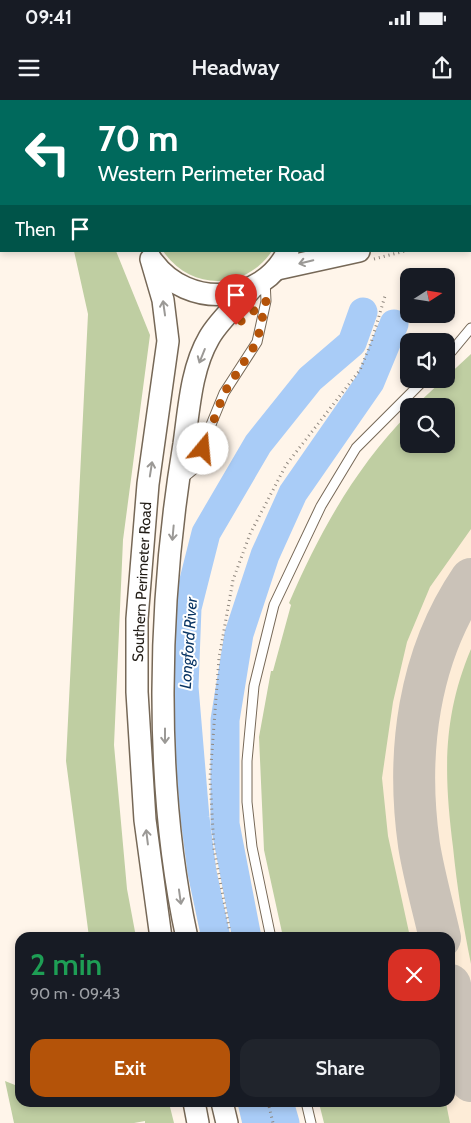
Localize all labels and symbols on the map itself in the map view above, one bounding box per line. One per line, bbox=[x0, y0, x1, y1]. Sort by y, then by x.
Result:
one-way arrow bbox=[299, 258, 315, 268]
north arrow bbox=[400, 268, 455, 322]
pin bbox=[215, 274, 257, 325]
one-way arrow bbox=[159, 300, 169, 316]
one-way arrow bbox=[197, 348, 206, 363]
position arrow bbox=[176, 422, 228, 474]
one-way arrow bbox=[146, 461, 156, 477]
street label: Southern Perimeter Road bbox=[129, 501, 155, 663]
one-way arrow bbox=[168, 524, 177, 540]
water label: Longford River bbox=[176, 595, 201, 690]
one-way arrow bbox=[160, 728, 170, 744]
one-way arrow bbox=[142, 830, 152, 846]
one-way arrow bbox=[175, 889, 185, 905]

